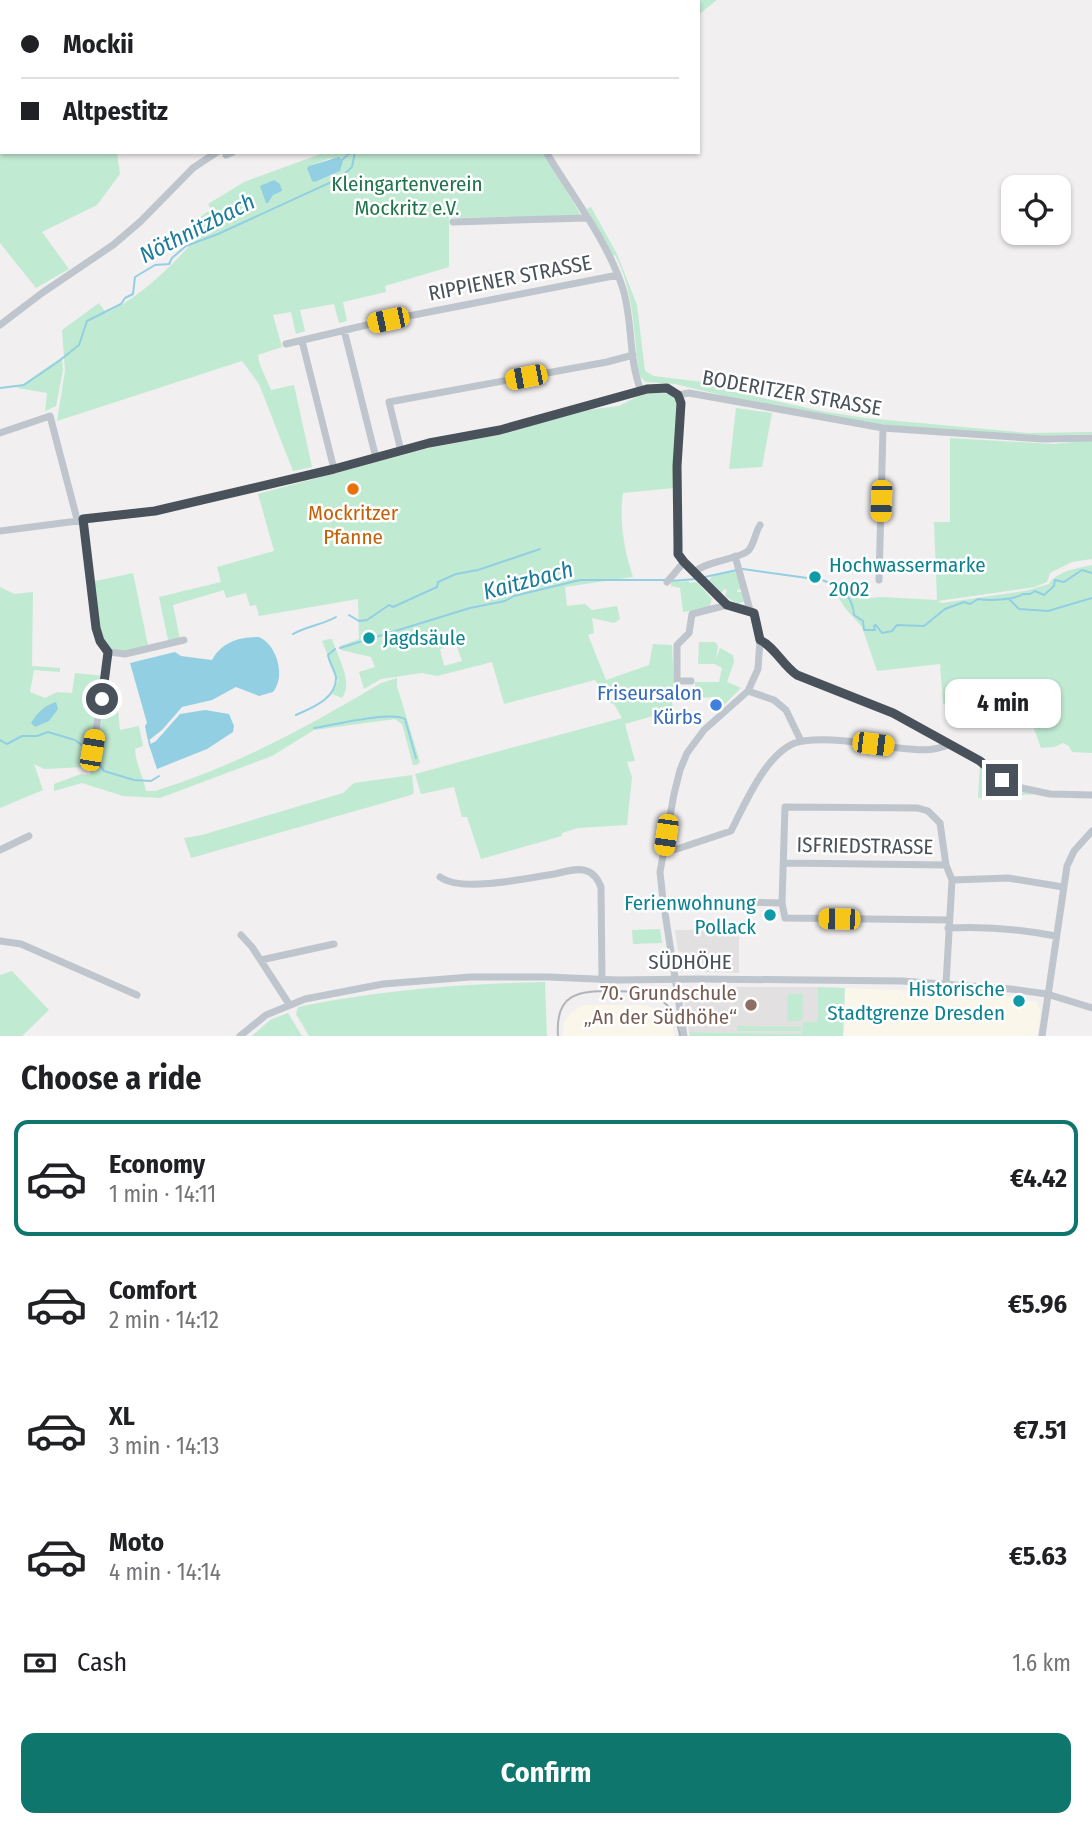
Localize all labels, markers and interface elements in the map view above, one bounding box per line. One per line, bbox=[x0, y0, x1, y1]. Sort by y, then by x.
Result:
text: Mockii bbox=[63, 29, 134, 60]
text: Altpestitz bbox=[63, 96, 168, 127]
park label: Kleingartenverein Mockritz e.V. bbox=[331, 171, 483, 221]
map controls bbox=[1001, 175, 1071, 245]
button: locate bbox=[1001, 175, 1071, 245]
water label: Nöthnitzbach bbox=[135, 187, 259, 269]
street label: RIPPIENER STRASSE bbox=[426, 249, 594, 307]
car bbox=[366, 305, 411, 335]
car bbox=[504, 363, 549, 391]
street label: BODERITZER STRASSE bbox=[700, 364, 884, 422]
car bbox=[870, 480, 893, 522]
marker: Mockritzer Pfanne bbox=[345, 481, 361, 497]
place label: Mockritzer Pfanne bbox=[308, 500, 399, 550]
place label: Hochwassermarke 2002 bbox=[829, 552, 986, 602]
water label: Kaitzbach bbox=[480, 555, 576, 605]
marker: Hochwassermarke 2002 bbox=[807, 569, 823, 585]
place label: Jagdsäule bbox=[383, 625, 466, 651]
marker: Jagdsäule bbox=[361, 630, 377, 646]
callout: 4 min bbox=[944, 678, 1060, 728]
place label: Friseursalon Kürbs bbox=[597, 680, 702, 730]
route start bbox=[86, 683, 118, 715]
text: 4 min bbox=[977, 689, 1029, 717]
marker: Friseursalon Kürbs bbox=[708, 697, 724, 713]
car bbox=[79, 727, 106, 773]
car bbox=[851, 731, 896, 757]
route end bbox=[986, 764, 1018, 796]
car bbox=[653, 813, 680, 857]
street label: ISFRIEDSTRASSE bbox=[796, 832, 934, 860]
place label: Ferienwohnung Pollack bbox=[624, 890, 756, 940]
marker: Ferienwohnung Pollack bbox=[762, 907, 778, 923]
car bbox=[818, 908, 861, 930]
street label: SÜDHÖHE bbox=[648, 949, 732, 975]
place label: Historische Stadtgrenze Dresden bbox=[827, 976, 1005, 1026]
place label: 70. Grundschule „An der Südhöhe“ bbox=[584, 980, 737, 1030]
marker: Historische Stadtgrenze Dresden bbox=[1011, 993, 1027, 1009]
marker: 70. Grundschule „An der Südhöhe“ bbox=[743, 997, 759, 1013]
text: Choose a ride bbox=[21, 1059, 202, 1097]
icon: car bbox=[25, 1147, 88, 1210]
text: Economy bbox=[109, 1149, 205, 1180]
text: €4.42 bbox=[1010, 1163, 1067, 1194]
text: 1 min · 14:11 bbox=[109, 1180, 216, 1208]
icon: car bbox=[25, 1273, 88, 1336]
text: Comfort bbox=[109, 1275, 197, 1306]
text: €5.96 bbox=[1008, 1289, 1067, 1320]
text: 2 min · 14:12 bbox=[109, 1306, 219, 1334]
icon: car bbox=[25, 1399, 88, 1462]
text: XL bbox=[109, 1401, 135, 1432]
text: €7.51 bbox=[1013, 1415, 1067, 1446]
text: 3 min · 14:13 bbox=[109, 1432, 219, 1460]
icon: car bbox=[25, 1525, 88, 1588]
text: Moto bbox=[109, 1527, 164, 1558]
text: €5.63 bbox=[1009, 1541, 1067, 1572]
text: 4 min · 14:14 bbox=[109, 1558, 221, 1586]
icon: cash bbox=[21, 1644, 59, 1682]
text: Cash bbox=[77, 1647, 127, 1678]
text: 1.6 km bbox=[1012, 1649, 1071, 1677]
button: Confirm bbox=[21, 1733, 1071, 1813]

